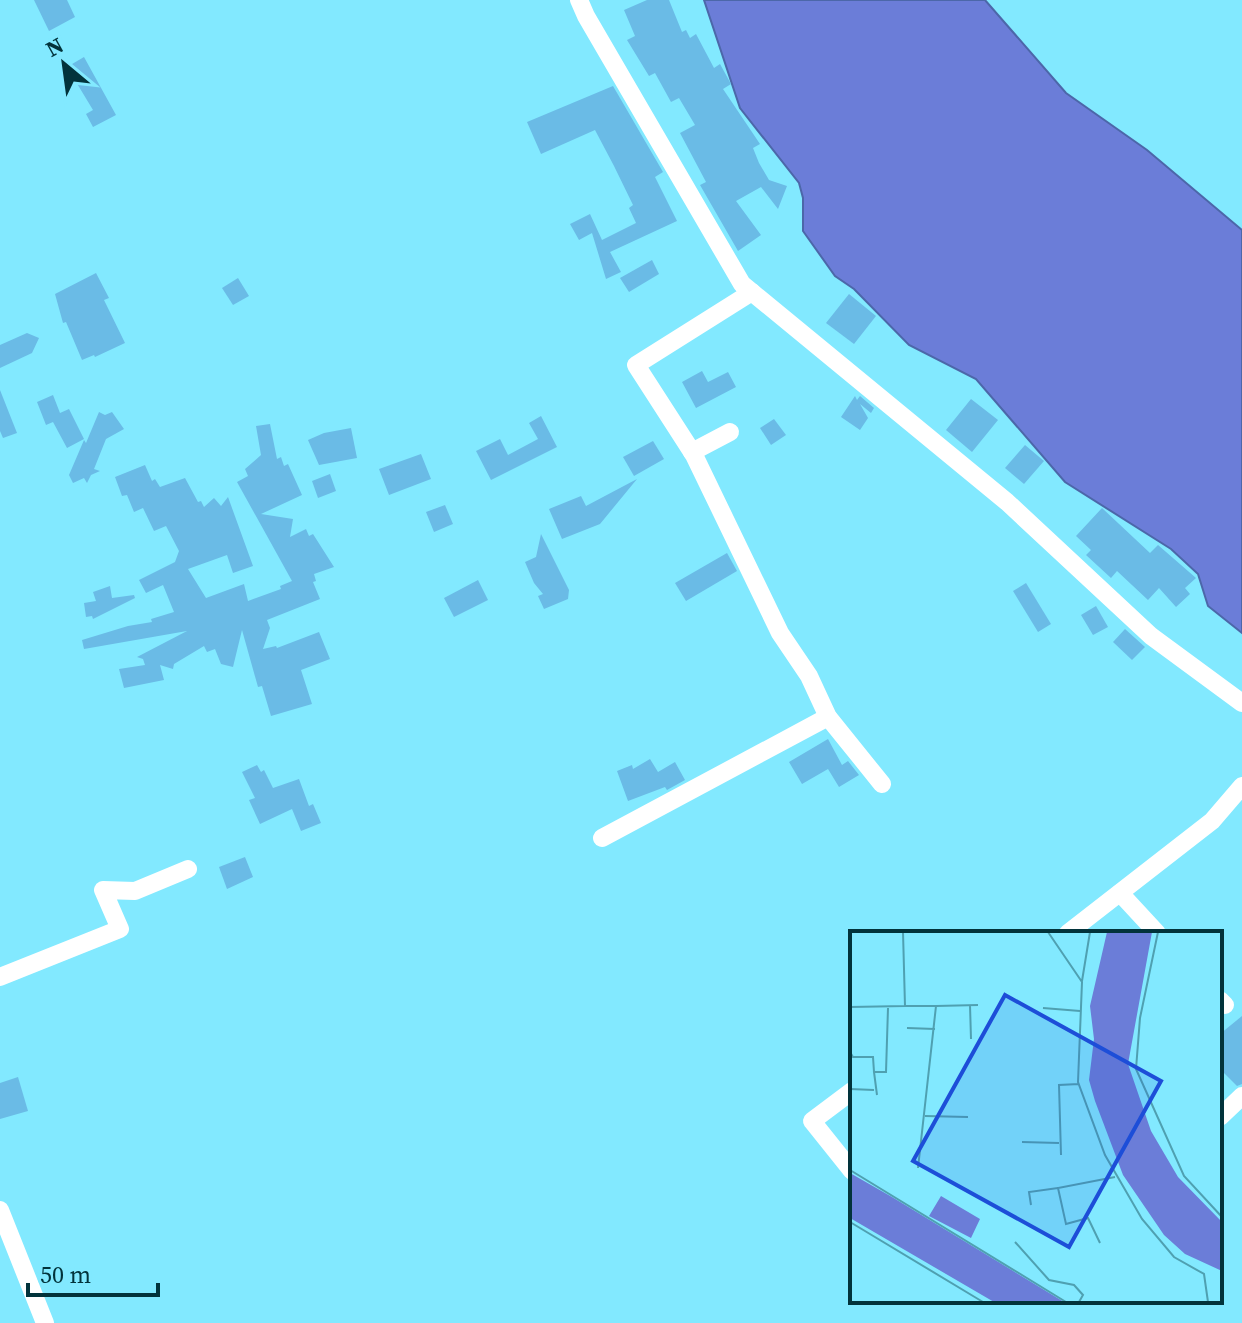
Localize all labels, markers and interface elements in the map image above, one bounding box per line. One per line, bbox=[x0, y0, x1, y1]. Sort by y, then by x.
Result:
north arrow bbox=[24, 24, 104, 104]
text: N bbox=[40, 30, 69, 64]
inset map bbox=[850, 931, 1222, 1303]
scale bar bbox=[28, 1247, 158, 1297]
text: 50 m bbox=[40, 1258, 91, 1291]

